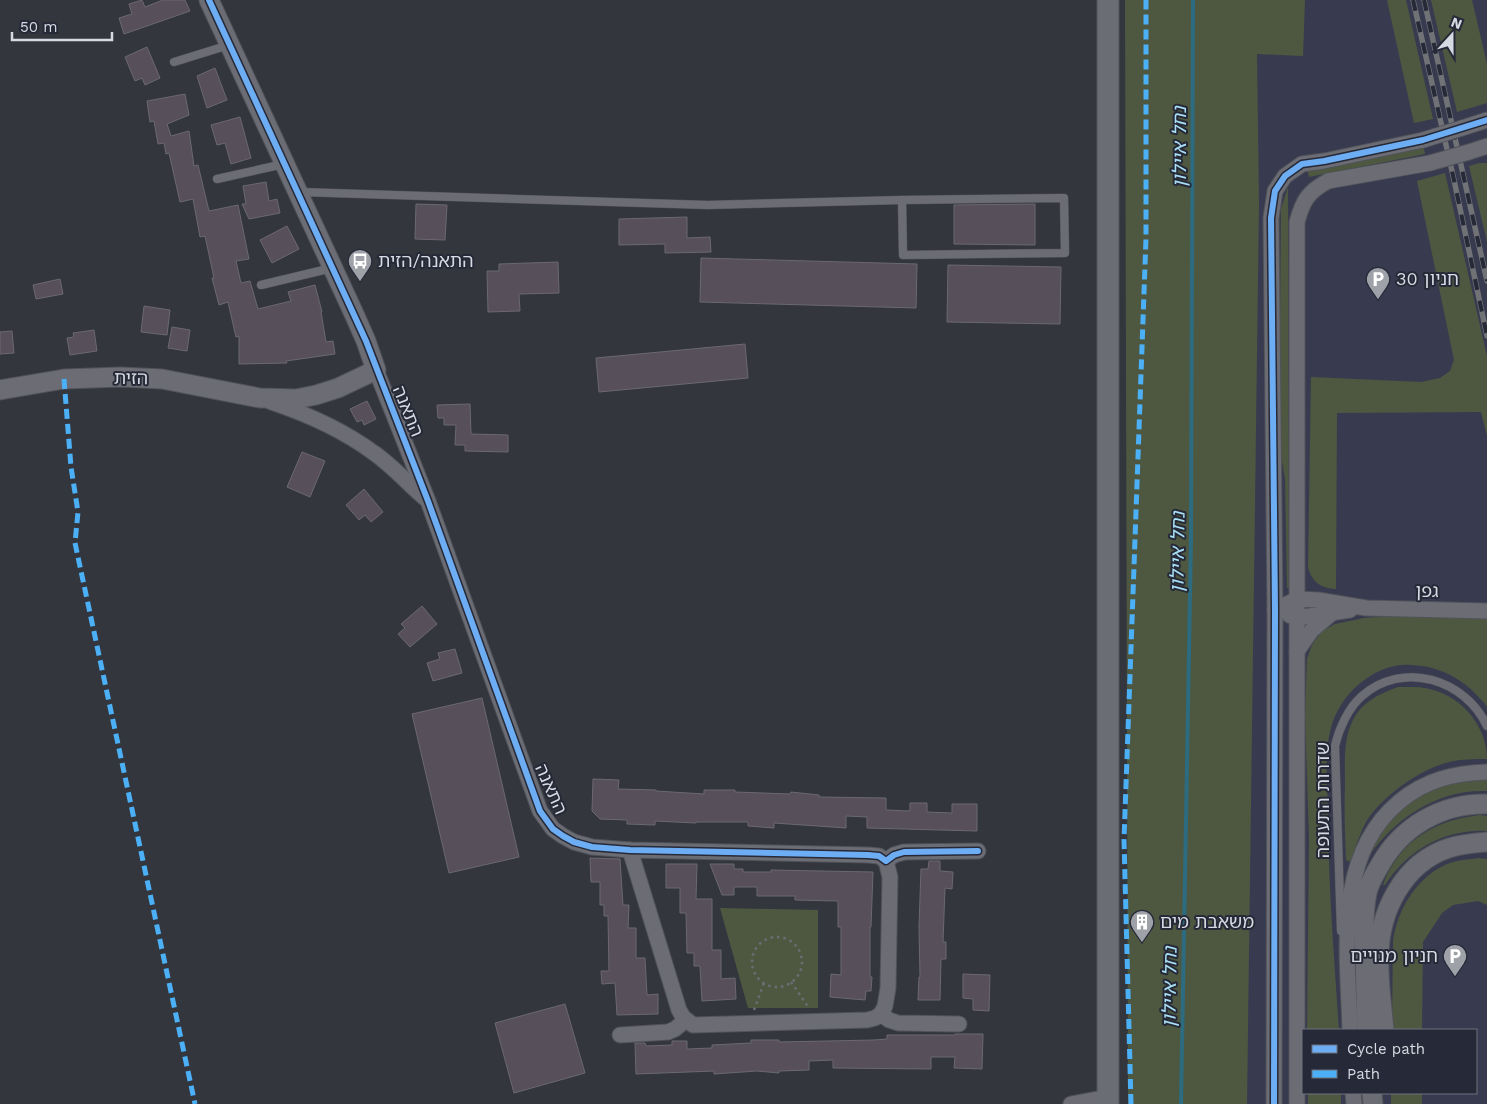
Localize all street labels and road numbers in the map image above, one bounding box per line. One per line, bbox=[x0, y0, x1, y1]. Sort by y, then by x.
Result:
street label: הזית bbox=[114, 367, 148, 388]
street label: התאנה bbox=[389, 382, 428, 439]
street label: גפן bbox=[1415, 580, 1439, 601]
street label: שדרות התעופה bbox=[1312, 742, 1333, 858]
street label: התאנה bbox=[531, 760, 572, 817]

